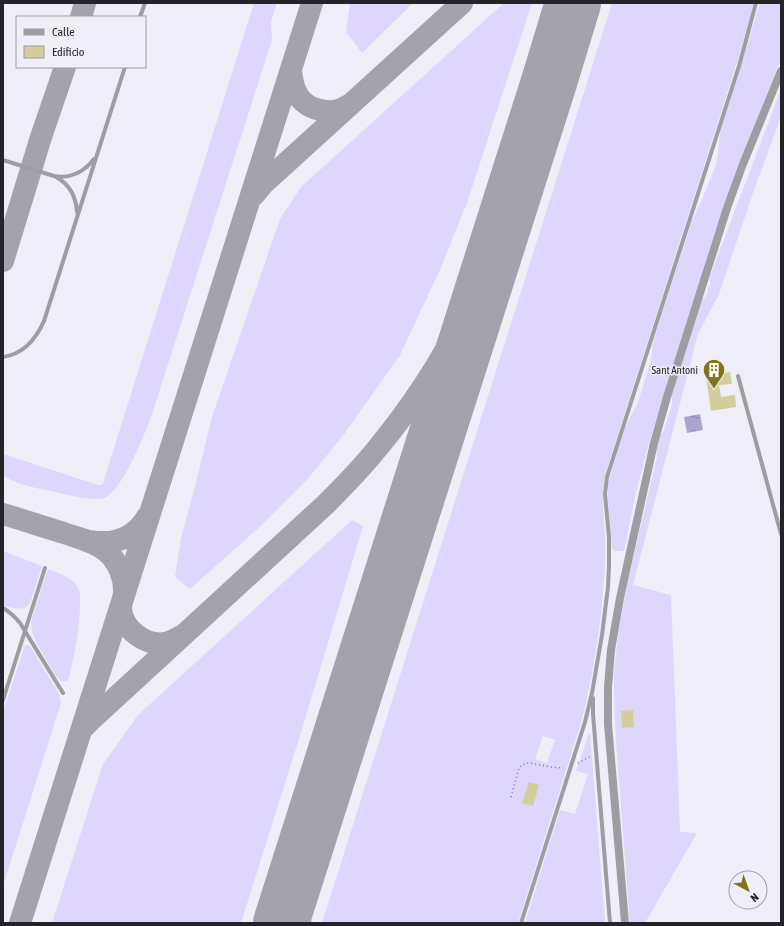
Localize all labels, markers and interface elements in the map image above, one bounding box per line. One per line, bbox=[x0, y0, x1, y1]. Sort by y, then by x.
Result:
legend bbox=[16, 16, 146, 68]
text: Calle bbox=[52, 25, 75, 39]
text: Edificio bbox=[52, 45, 85, 59]
building icon: Sant Antoni bbox=[701, 357, 727, 390]
place label: Sant Antoni bbox=[651, 364, 698, 376]
north arrow bbox=[728, 870, 768, 910]
text: N bbox=[748, 891, 761, 904]

